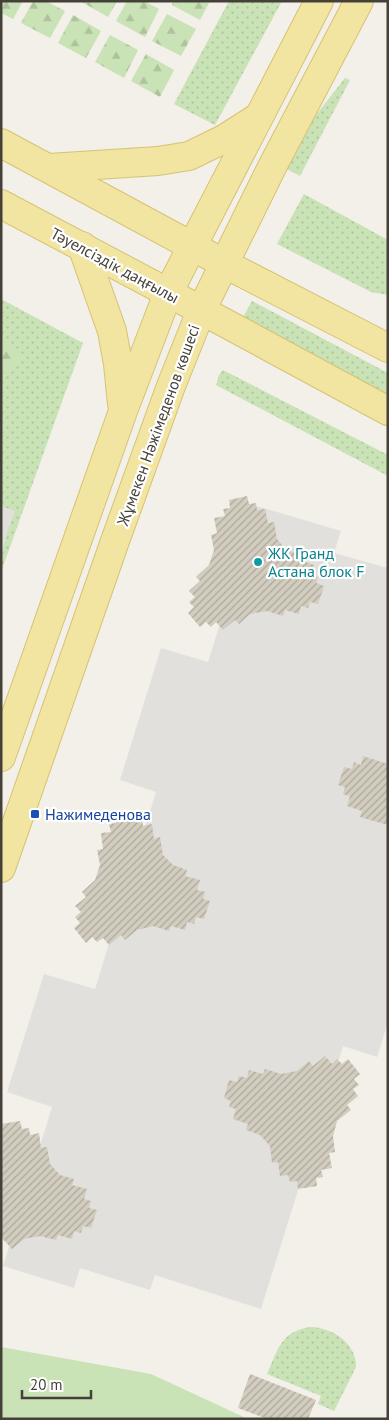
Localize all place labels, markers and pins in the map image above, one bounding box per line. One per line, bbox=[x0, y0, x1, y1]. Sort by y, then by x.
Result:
place label: ЖК Гранд Астана блок F bbox=[267, 543, 365, 581]
marker: ЖК Гранд Астана блок F bbox=[252, 556, 264, 568]
place label: Нажимеденова bbox=[45, 804, 151, 824]
marker: Нажимеденова bbox=[29, 808, 41, 820]

